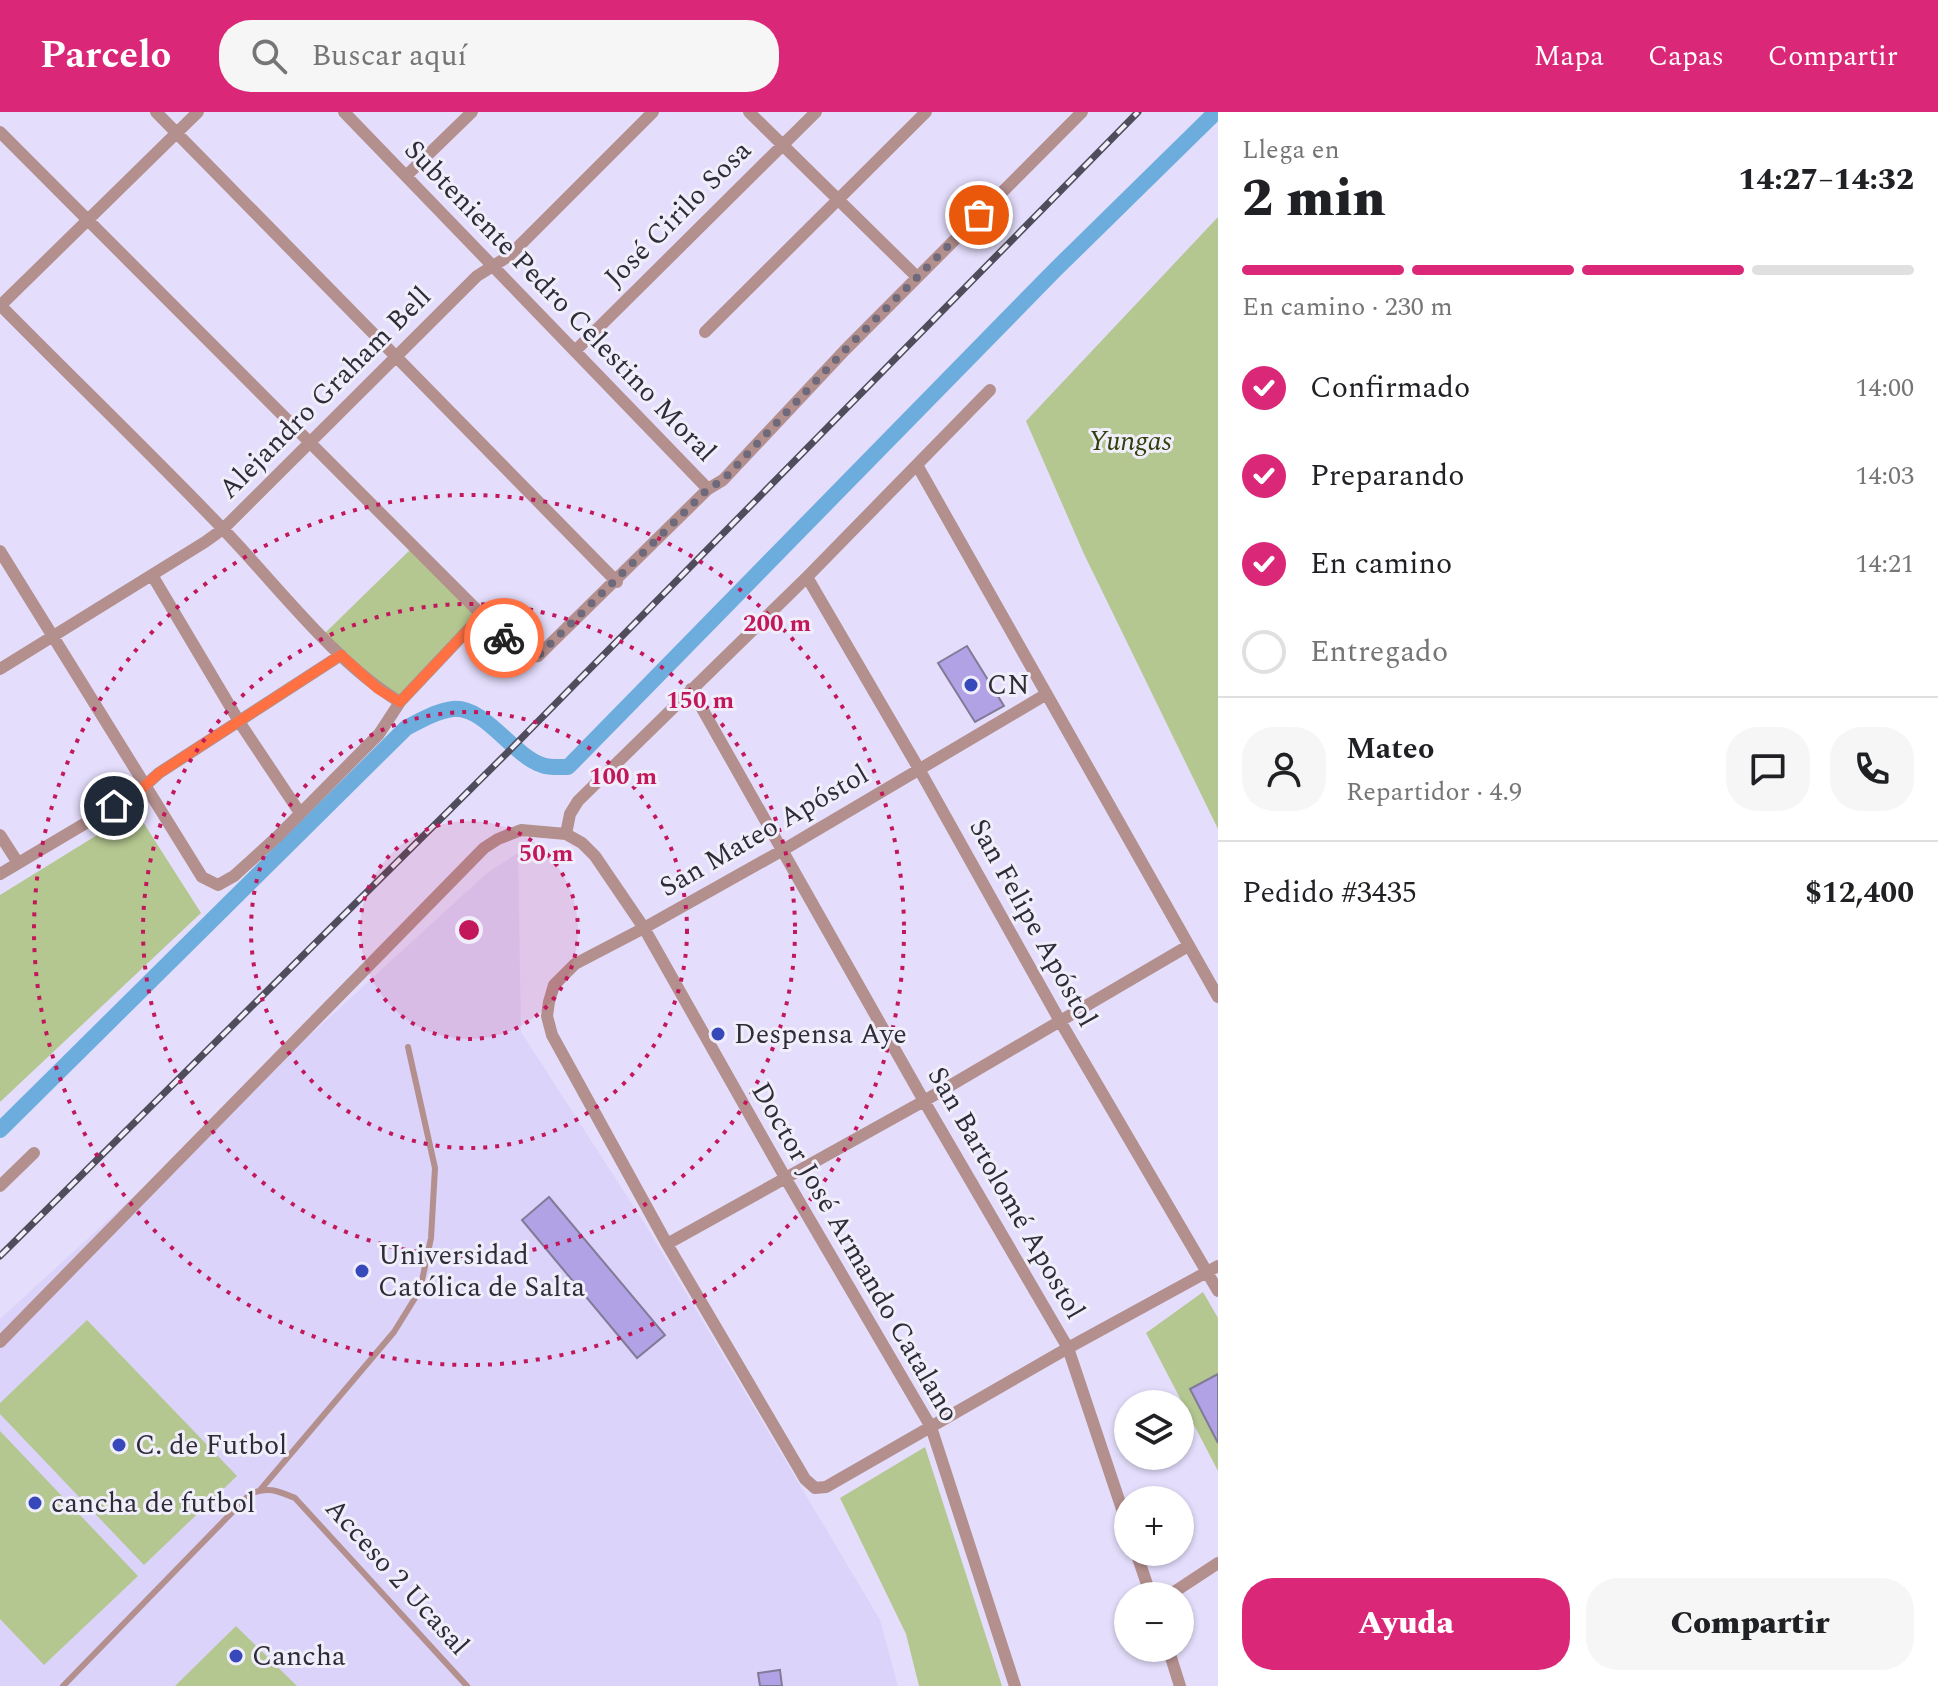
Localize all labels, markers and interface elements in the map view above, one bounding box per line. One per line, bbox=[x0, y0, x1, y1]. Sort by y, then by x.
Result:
search box bbox=[219, 20, 779, 92]
text: Parcelo bbox=[40, 27, 171, 85]
text: Buscar aquí bbox=[311, 33, 467, 79]
icon: search bbox=[247, 34, 291, 78]
text: Mapa bbox=[1534, 35, 1604, 78]
text: Capas bbox=[1648, 35, 1724, 78]
text: Compartir bbox=[1768, 35, 1898, 78]
street label: Subteniente Pedro Celestino Moral bbox=[394, 130, 726, 472]
street label: José Cirilo Sosa bbox=[594, 130, 762, 298]
text: Llega en bbox=[1242, 130, 1340, 170]
text: 14:27–14:32 bbox=[1738, 157, 1914, 203]
text: 2 min bbox=[1242, 160, 1386, 239]
pin bbox=[945, 181, 1013, 249]
icon: bag bbox=[957, 193, 1001, 237]
street label: Alejandro Graham Bell bbox=[209, 277, 441, 509]
text: En camino · 230 m bbox=[1242, 287, 1453, 327]
text: Confirmado bbox=[1310, 365, 1470, 411]
icon: check bbox=[1242, 366, 1286, 410]
text: 14:00 bbox=[1855, 368, 1914, 408]
park label: Yungas bbox=[1088, 420, 1172, 463]
text: Preparando bbox=[1310, 453, 1464, 499]
icon: check bbox=[1242, 454, 1286, 498]
text: 14:03 bbox=[1855, 456, 1914, 496]
text: En camino bbox=[1310, 541, 1452, 587]
icon: check bbox=[1242, 542, 1286, 586]
text: 14:21 bbox=[1855, 544, 1914, 584]
courier bbox=[464, 598, 544, 678]
text: 200 m bbox=[743, 606, 811, 642]
icon: bike bbox=[482, 616, 526, 660]
text: Entregado bbox=[1310, 629, 1448, 675]
place label: CN bbox=[987, 664, 1030, 707]
marker: CN bbox=[962, 676, 980, 694]
text: 150 m bbox=[666, 683, 734, 719]
text: Mateo bbox=[1346, 726, 1434, 772]
button: person bbox=[1242, 727, 1326, 811]
button: chat bbox=[1726, 727, 1810, 811]
button: phone bbox=[1830, 727, 1914, 811]
street label: San Mateo Apóstol bbox=[651, 753, 877, 909]
text: 100 m bbox=[589, 759, 657, 795]
pin bbox=[80, 772, 148, 840]
text: Repartidor · 4.9 bbox=[1346, 772, 1522, 812]
icon: home bbox=[92, 784, 136, 828]
street label: San Felipe Apóstol bbox=[958, 811, 1108, 1035]
text: 50 m bbox=[519, 836, 574, 872]
text: Pedido #3435 bbox=[1242, 870, 1417, 916]
text: $12,400 bbox=[1805, 870, 1914, 916]
centre of rings bbox=[455, 916, 483, 944]
place label: Despensa Aye bbox=[734, 1013, 907, 1056]
marker: Despensa Aye bbox=[709, 1025, 727, 1043]
street label: San Bartolomé Apostol bbox=[916, 1058, 1096, 1328]
street label: Doctor José Armando Catalano bbox=[740, 1074, 970, 1430]
place label: Universidad Católica de Salta bbox=[378, 1234, 585, 1309]
marker: Universidad Católica de Salta bbox=[353, 1262, 371, 1280]
map controls bbox=[1114, 1390, 1194, 1662]
button: layers bbox=[1114, 1390, 1194, 1470]
place label: C. de Futbol bbox=[135, 1424, 287, 1467]
marker: C. de Futbol bbox=[110, 1436, 128, 1454]
place label: cancha de futbol bbox=[51, 1482, 255, 1525]
button: + bbox=[1114, 1486, 1194, 1566]
street label: Acceso 2 Ucasal bbox=[314, 1489, 480, 1665]
marker: cancha de futbol bbox=[26, 1494, 44, 1512]
button: Ayuda bbox=[1242, 1578, 1570, 1670]
button: Compartir bbox=[1586, 1578, 1914, 1670]
button: − bbox=[1114, 1582, 1194, 1662]
place label: Cancha bbox=[252, 1635, 346, 1678]
marker: Cancha bbox=[227, 1647, 245, 1665]

